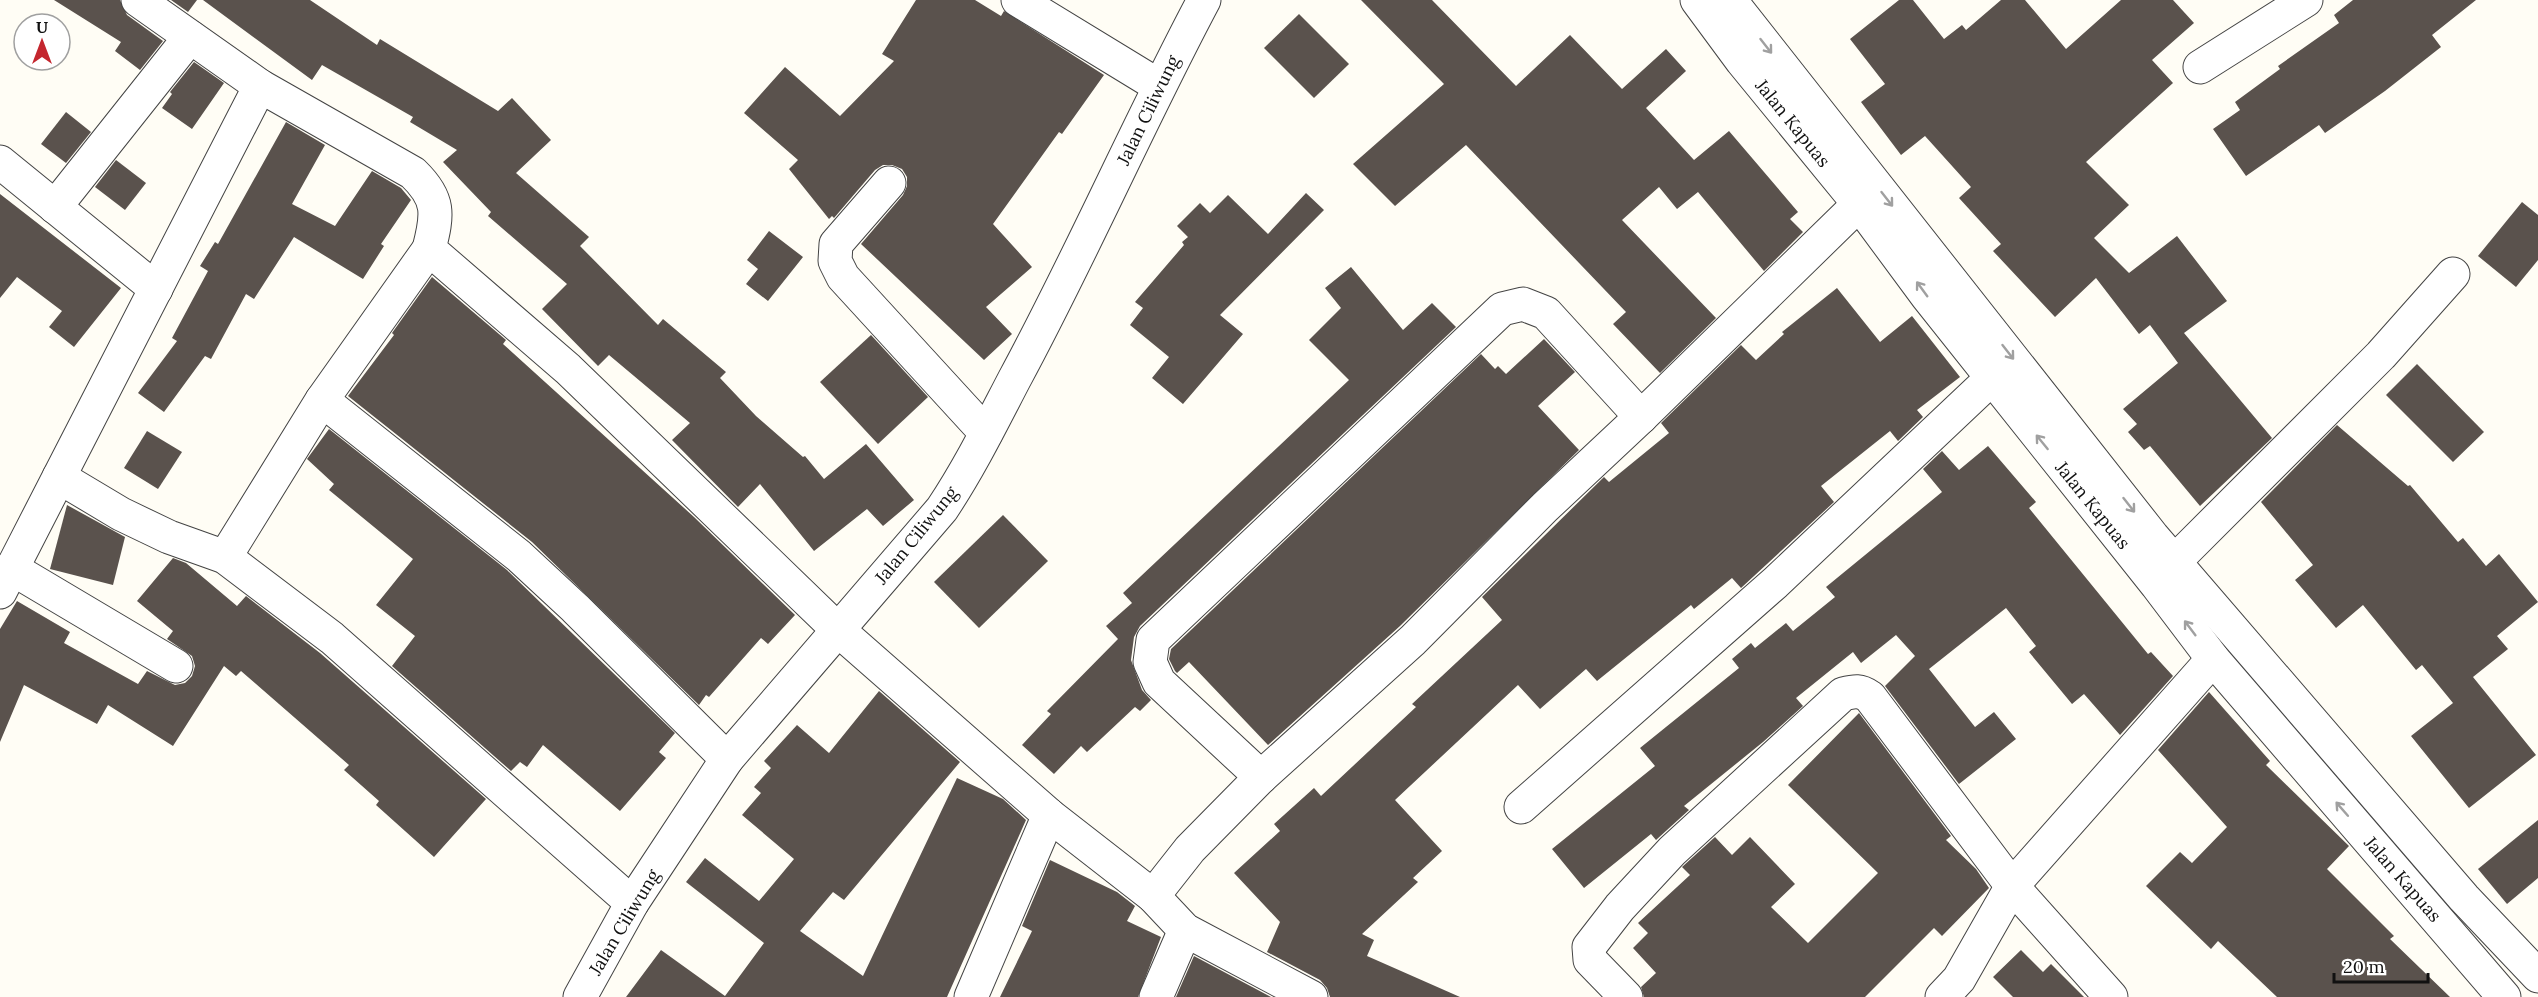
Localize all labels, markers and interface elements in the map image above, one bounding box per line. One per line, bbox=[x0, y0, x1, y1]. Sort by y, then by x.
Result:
north arrow bbox=[12, 12, 72, 72]
text: U bbox=[36, 17, 48, 37]
one-way arrow bbox=[1760, 38, 1773, 54]
street label: Jalan Ciliwung bbox=[1111, 50, 1185, 169]
street label: Jalan Kapuas bbox=[1750, 74, 1835, 172]
one-way arrow bbox=[1881, 191, 1894, 207]
one-way arrow bbox=[1915, 282, 1928, 298]
one-way arrow bbox=[2001, 344, 2014, 360]
one-way arrow bbox=[2036, 434, 2049, 450]
street label: Jalan Kapuas bbox=[2050, 456, 2135, 554]
street label: Jalan Ciliwung bbox=[869, 481, 963, 589]
one-way arrow bbox=[2122, 497, 2135, 513]
one-way arrow bbox=[2183, 620, 2196, 636]
one-way arrow bbox=[2336, 801, 2349, 817]
street label: Jalan Kapuas bbox=[2359, 831, 2447, 927]
street label: Jalan Ciliwung bbox=[583, 864, 665, 980]
scale bar bbox=[2334, 946, 2428, 984]
text: 20 m bbox=[2343, 955, 2385, 978]

